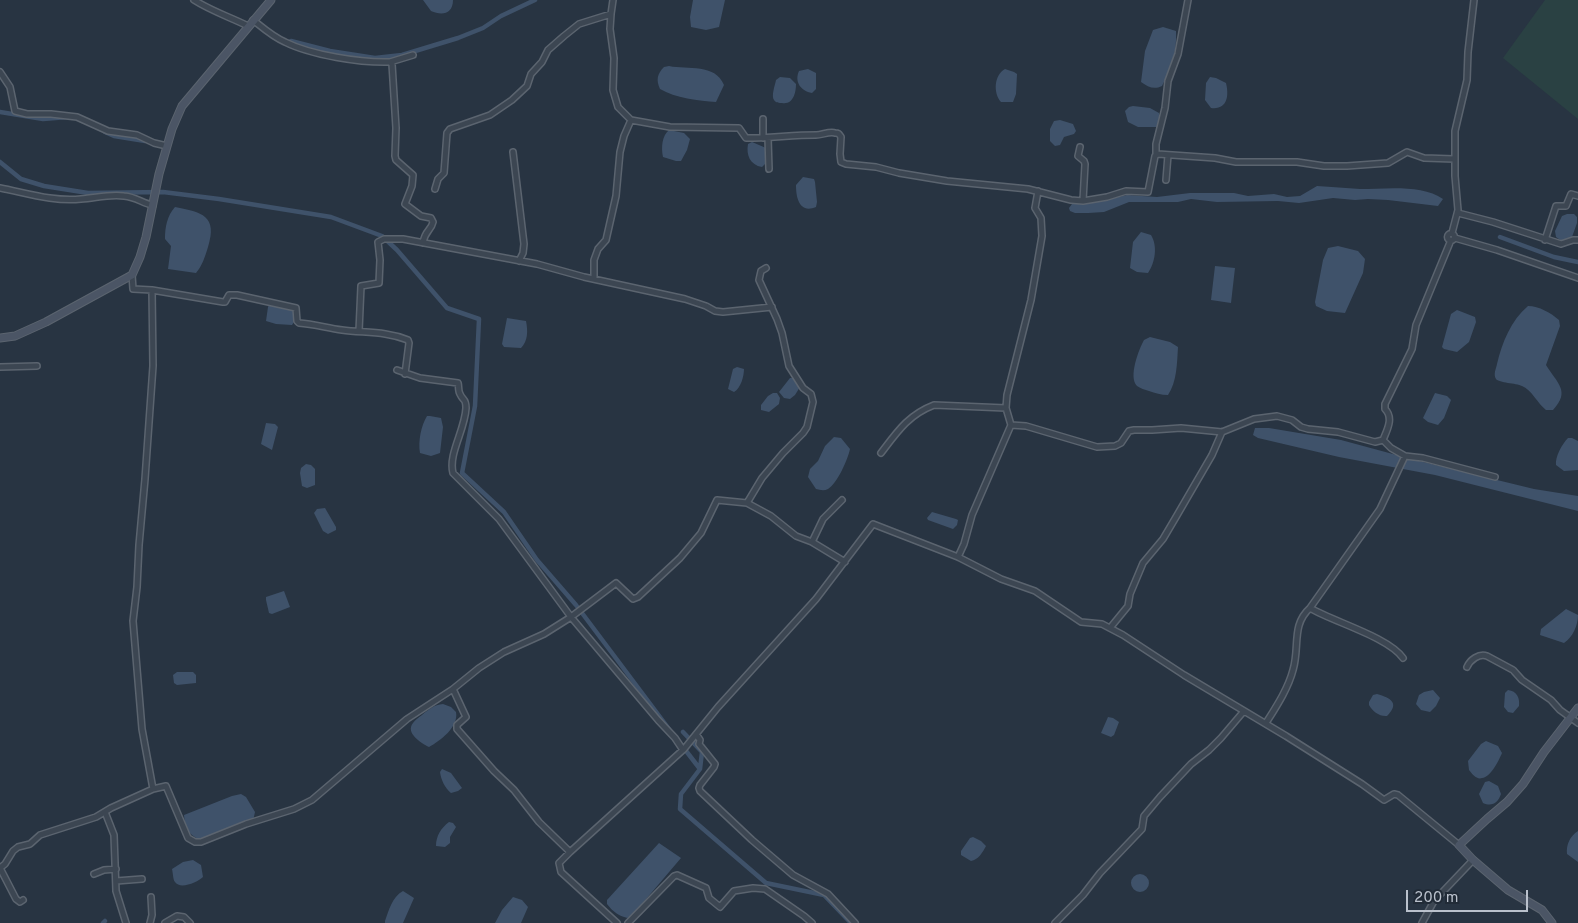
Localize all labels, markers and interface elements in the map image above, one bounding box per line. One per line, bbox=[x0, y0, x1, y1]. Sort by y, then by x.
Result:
scale bar bbox=[1408, 880, 1530, 912]
text: 200 m bbox=[1414, 889, 1459, 908]

